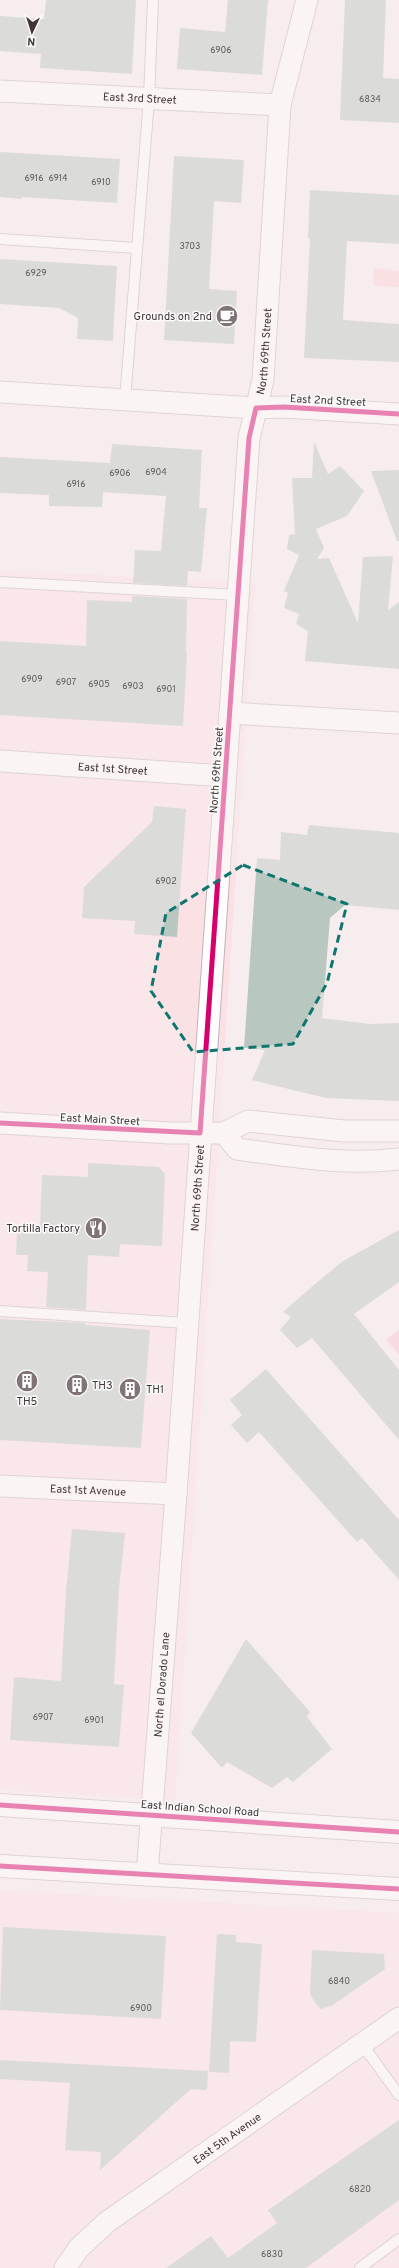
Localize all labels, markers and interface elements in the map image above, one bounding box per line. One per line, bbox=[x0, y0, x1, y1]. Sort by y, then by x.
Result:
north arrow bbox=[12, 12, 52, 52]
text: N bbox=[27, 34, 36, 48]
house number: 6906 bbox=[210, 45, 232, 56]
street label: East 3rd Street bbox=[103, 90, 177, 108]
house number: 6834 bbox=[359, 94, 381, 105]
house number: 6916 bbox=[24, 173, 44, 184]
house number: 6914 bbox=[48, 173, 68, 184]
house number: 6910 bbox=[91, 177, 111, 188]
house number: 3703 bbox=[180, 241, 200, 252]
house number: 6929 bbox=[25, 268, 47, 279]
cafe icon: Grounds on 2nd bbox=[214, 303, 240, 329]
street label: North 69th Street bbox=[254, 308, 275, 396]
place label: Grounds on 2nd bbox=[134, 310, 212, 324]
street label: East 2nd Street bbox=[290, 392, 366, 410]
house number: 6904 bbox=[145, 467, 167, 478]
house number: 6906 bbox=[109, 468, 131, 479]
house number: 6916 bbox=[66, 479, 86, 490]
house number: 6909 bbox=[21, 674, 43, 685]
house number: 6907 bbox=[56, 677, 77, 688]
house number: 6905 bbox=[88, 679, 110, 690]
house number: 6903 bbox=[122, 681, 144, 692]
house number: 6901 bbox=[156, 684, 176, 695]
street label: North 69th Street bbox=[207, 726, 227, 814]
street label: East 1st Street bbox=[77, 760, 148, 779]
house number: 6902 bbox=[155, 876, 177, 887]
street label: East Main Street bbox=[59, 1111, 140, 1129]
street label: North 69th Street bbox=[188, 1144, 208, 1232]
restaurant icon: Tortilla Factory bbox=[83, 1215, 109, 1241]
place label: Tortilla Factory bbox=[6, 1222, 80, 1236]
building icon: TH5 bbox=[14, 1368, 40, 1394]
building icon: TH3 bbox=[64, 1372, 90, 1398]
building icon: TH1 bbox=[117, 1376, 143, 1402]
place label: TH3 bbox=[92, 1379, 113, 1393]
place label: TH1 bbox=[146, 1383, 164, 1397]
place label: TH5 bbox=[17, 1395, 38, 1409]
street label: East 1st Avenue bbox=[49, 1482, 126, 1500]
street label: North el Dorado Lane bbox=[152, 1632, 173, 1738]
house number: 6907 bbox=[33, 1712, 54, 1723]
house number: 6901 bbox=[84, 1715, 104, 1726]
street label: East Indian School Road bbox=[140, 1798, 260, 1820]
house number: 6840 bbox=[328, 1976, 350, 1987]
house number: 6900 bbox=[130, 2003, 152, 2014]
street label: East 5th Avenue bbox=[191, 2110, 264, 2168]
house number: 6820 bbox=[349, 2184, 371, 2195]
house number: 6830 bbox=[261, 2249, 283, 2260]

